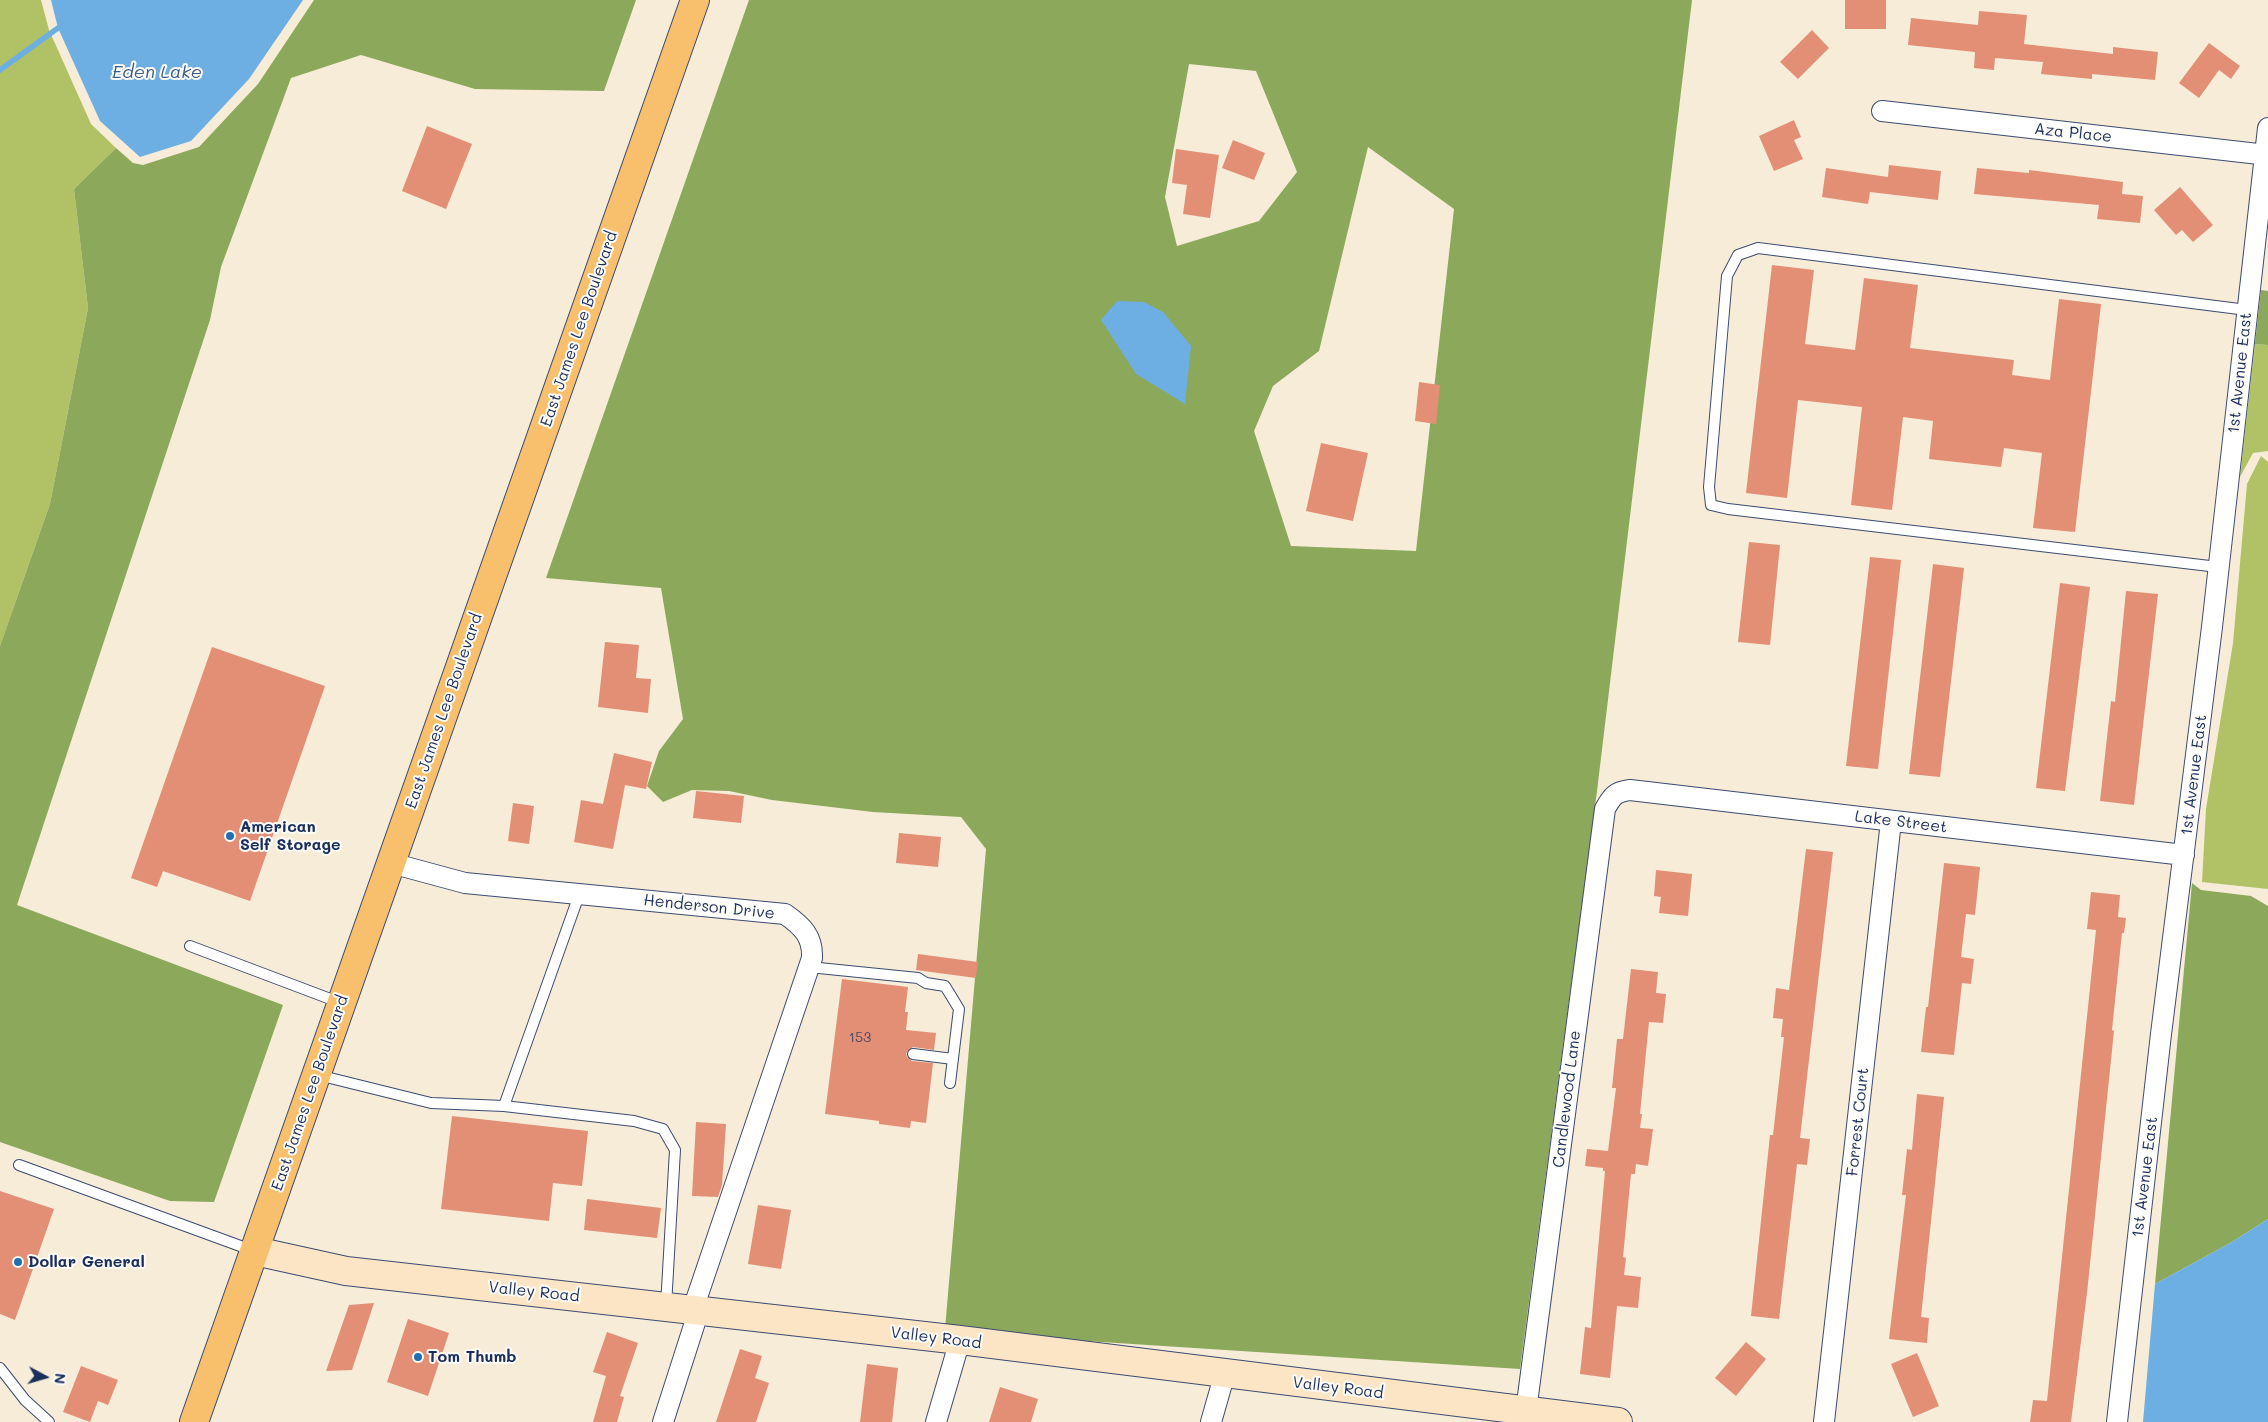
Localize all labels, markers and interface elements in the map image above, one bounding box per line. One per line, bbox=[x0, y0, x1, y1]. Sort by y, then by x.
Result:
water label: Eden Lake bbox=[112, 61, 202, 83]
street label: Aza Place bbox=[2033, 119, 2113, 147]
street label: East James Lee Boulevard bbox=[536, 229, 622, 429]
street label: 1st Avenue East bbox=[2224, 312, 2256, 434]
street label: East James Lee Boulevard bbox=[401, 611, 487, 811]
street label: 1st Avenue East bbox=[2177, 714, 2211, 836]
street label: Lake Street bbox=[1854, 807, 1948, 837]
place label: American Self Storage bbox=[240, 817, 341, 855]
marker: American Self Storage bbox=[224, 830, 236, 842]
street label: Henderson Drive bbox=[642, 891, 776, 923]
street label: East James Lee Boulevard bbox=[267, 993, 353, 1193]
street label: Candlewood Lane bbox=[1549, 1029, 1585, 1169]
house number: 153 bbox=[849, 1030, 871, 1046]
street label: Forrest Court bbox=[1843, 1067, 1873, 1177]
street label: 1st Avenue East bbox=[2128, 1116, 2162, 1238]
place label: Dollar General bbox=[28, 1252, 145, 1272]
marker: Dollar General bbox=[12, 1256, 24, 1268]
street label: Valley Road bbox=[487, 1278, 581, 1306]
street label: Valley Road bbox=[889, 1323, 983, 1353]
place label: Tom Thumb bbox=[428, 1347, 516, 1367]
marker: Tom Thumb bbox=[412, 1351, 424, 1363]
north arrow bbox=[20, 1352, 70, 1402]
text: N bbox=[50, 1372, 70, 1385]
street label: Valley Road bbox=[1291, 1373, 1385, 1403]

